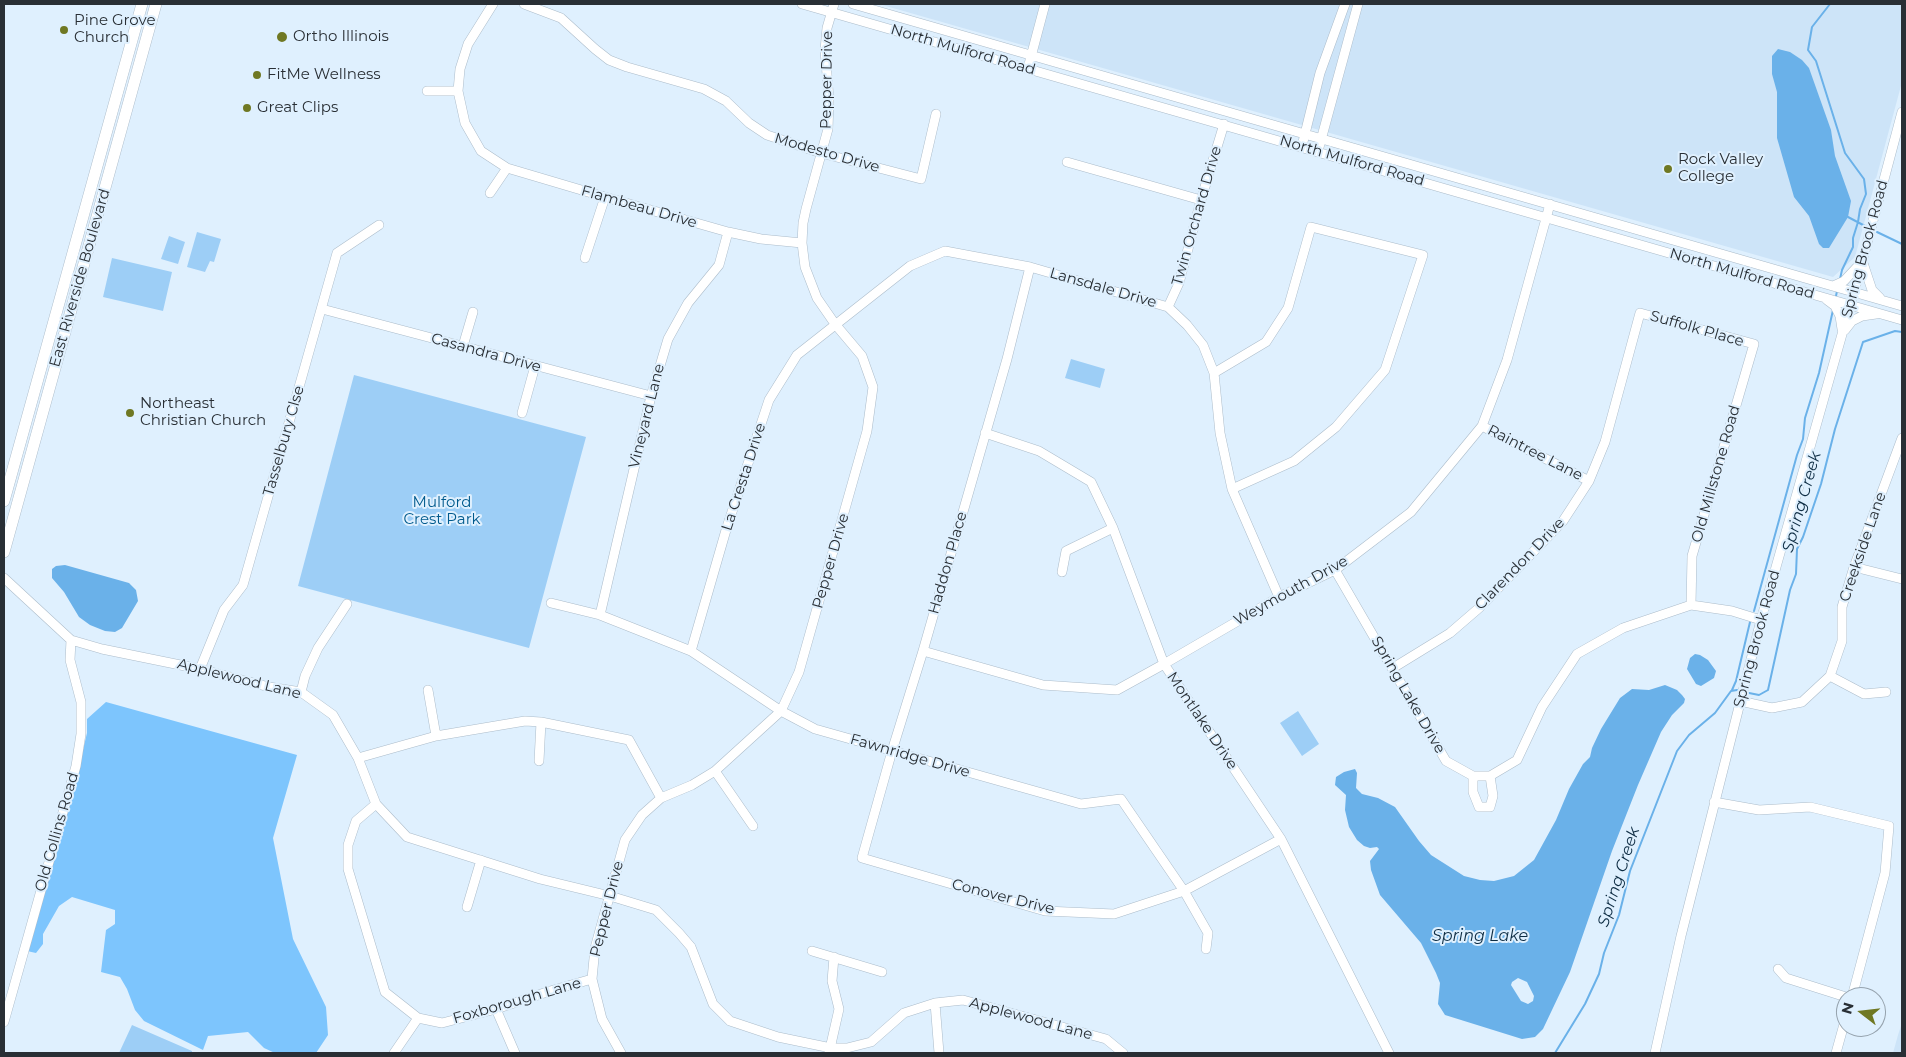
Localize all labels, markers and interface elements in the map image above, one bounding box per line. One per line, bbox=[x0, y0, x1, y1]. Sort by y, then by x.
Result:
place label: Pine Grove Church bbox=[74, 12, 155, 47]
street label: North Mulford Road bbox=[888, 21, 1038, 79]
marker: Pine Grove Church bbox=[58, 24, 70, 36]
place label: Ortho Illinois bbox=[293, 28, 389, 46]
marker: Ortho Illinois bbox=[275, 30, 289, 44]
street label: Pepper Drive bbox=[817, 31, 837, 129]
place label: FitMe Wellness bbox=[267, 66, 381, 84]
marker: FitMe Wellness bbox=[251, 69, 263, 81]
place label: Great Clips bbox=[257, 99, 338, 117]
marker: Great Clips bbox=[241, 102, 253, 114]
street label: Modesto Drive bbox=[772, 129, 882, 177]
street label: North Mulford Road bbox=[1277, 132, 1427, 190]
street label: Twin Orchard Drive bbox=[1168, 144, 1226, 288]
place label: Rock Valley College bbox=[1678, 151, 1763, 186]
marker: Rock Valley College bbox=[1662, 163, 1674, 175]
street label: Spring Brook Road bbox=[1838, 178, 1892, 320]
street label: Flambeau Drive bbox=[579, 182, 699, 232]
street label: East Riverside Boulevard bbox=[46, 187, 114, 369]
street label: North Mulford Road bbox=[1667, 245, 1817, 303]
street label: Lansdale Drive bbox=[1047, 264, 1159, 312]
street label: Suffolk Place bbox=[1648, 307, 1746, 351]
street label: Casandra Drive bbox=[429, 330, 543, 376]
street label: Vineyard Lane bbox=[625, 362, 669, 470]
street label: Tasselbury Clse bbox=[260, 384, 308, 498]
place label: Northeast Christian Church bbox=[140, 395, 266, 430]
street label: Old Millstone Road bbox=[1688, 403, 1744, 545]
marker: Northeast Christian Church bbox=[124, 407, 136, 419]
street label: La Cresta Drive bbox=[718, 421, 770, 533]
street label: Raintree Lane bbox=[1484, 421, 1586, 485]
water label: Spring Creek bbox=[1778, 449, 1826, 555]
street label: Creekside Lane bbox=[1836, 490, 1890, 604]
park label: Mulford Crest Park bbox=[403, 494, 481, 529]
street label: Haddon Place bbox=[925, 510, 971, 616]
street label: Pepper Drive bbox=[809, 511, 853, 611]
street label: Clarendon Drive bbox=[1471, 514, 1569, 614]
street label: Weymouth Drive bbox=[1231, 552, 1351, 630]
street label: Spring Brook Road bbox=[1730, 568, 1784, 710]
street label: Spring Lake Drive bbox=[1367, 633, 1449, 757]
street label: Applewood Lane bbox=[175, 655, 303, 703]
street label: Montlake Drive bbox=[1163, 669, 1241, 773]
street label: Fawnridge Drive bbox=[848, 730, 972, 782]
street label: Old Collins Road bbox=[31, 770, 83, 894]
water label: Spring Creek bbox=[1594, 825, 1644, 929]
street label: Pepper Drive bbox=[586, 859, 628, 959]
street label: Conover Drive bbox=[950, 876, 1056, 918]
water label: Spring Lake bbox=[1432, 926, 1528, 946]
street label: Foxborough Lane bbox=[451, 974, 583, 1028]
north arrow bbox=[1836, 987, 1886, 1037]
street label: Applewood Lane bbox=[967, 994, 1095, 1044]
text: N bbox=[1837, 1000, 1858, 1016]

